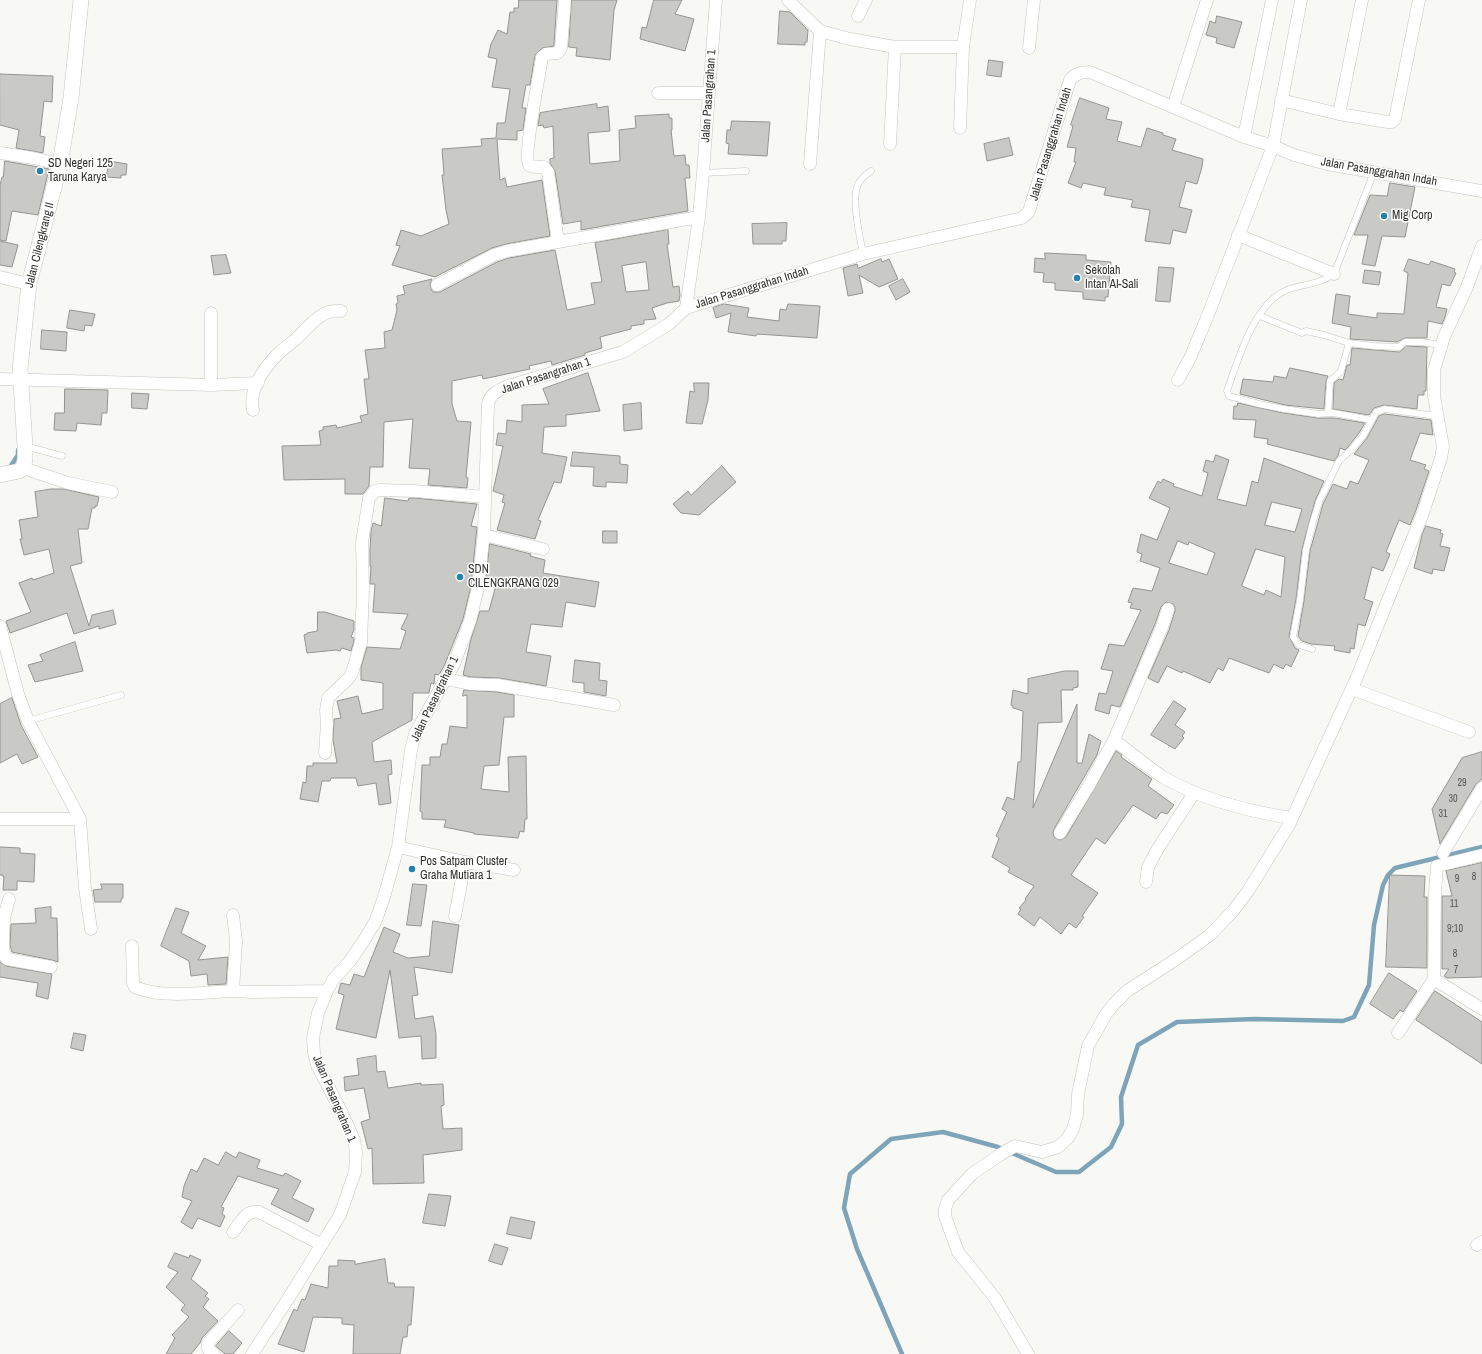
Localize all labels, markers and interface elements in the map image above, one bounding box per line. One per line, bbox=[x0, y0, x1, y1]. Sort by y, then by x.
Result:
street label: Jalan Pasangrahan 1 bbox=[699, 49, 719, 143]
street label: Jalan Pasanggrahan Indah bbox=[1027, 86, 1075, 202]
street label: Jalan Pasanggrahan Indah bbox=[1320, 155, 1438, 189]
place label: SD Negeri 125 Taruna Karya bbox=[48, 157, 113, 185]
marker: SD Negeri 125 Taruna Karya bbox=[35, 166, 45, 176]
street label: Jalan Cilengkrang II bbox=[22, 201, 58, 289]
place label: Mig Corp bbox=[1392, 209, 1432, 223]
marker: Mig Corp bbox=[1379, 211, 1389, 221]
street label: Jalan Pasanggrahan Indah bbox=[694, 264, 810, 312]
place label: Sekolah Intan Al-Sali bbox=[1085, 264, 1139, 292]
marker: Sekolah Intan Al-Sali bbox=[1072, 273, 1082, 283]
street label: Jalan Pasangrahan 1 bbox=[500, 355, 592, 397]
place label: SDN CILENGKRANG 029 bbox=[468, 563, 559, 591]
marker: SDN CILENGKRANG 029 bbox=[455, 572, 465, 582]
street label: Jalan Pasangrahan 1 bbox=[408, 654, 462, 744]
house number: 29 bbox=[1457, 777, 1467, 789]
house number: 30 bbox=[1448, 793, 1458, 805]
house number: 31 bbox=[1438, 808, 1448, 820]
place label: Pos Satpam Cluster Graha Mutiara 1 bbox=[420, 855, 508, 883]
marker: Pos Satpam Cluster Graha Mutiara 1 bbox=[407, 864, 417, 874]
house number: 8 bbox=[1472, 871, 1476, 883]
house number: 9 bbox=[1455, 873, 1459, 885]
house number: 11 bbox=[1450, 898, 1458, 910]
house number: 9;10 bbox=[1447, 923, 1463, 935]
house number: 8 bbox=[1453, 948, 1457, 960]
house number: 7 bbox=[1454, 964, 1458, 976]
street label: Jalan Pasangrahan 1 bbox=[309, 1053, 359, 1145]

